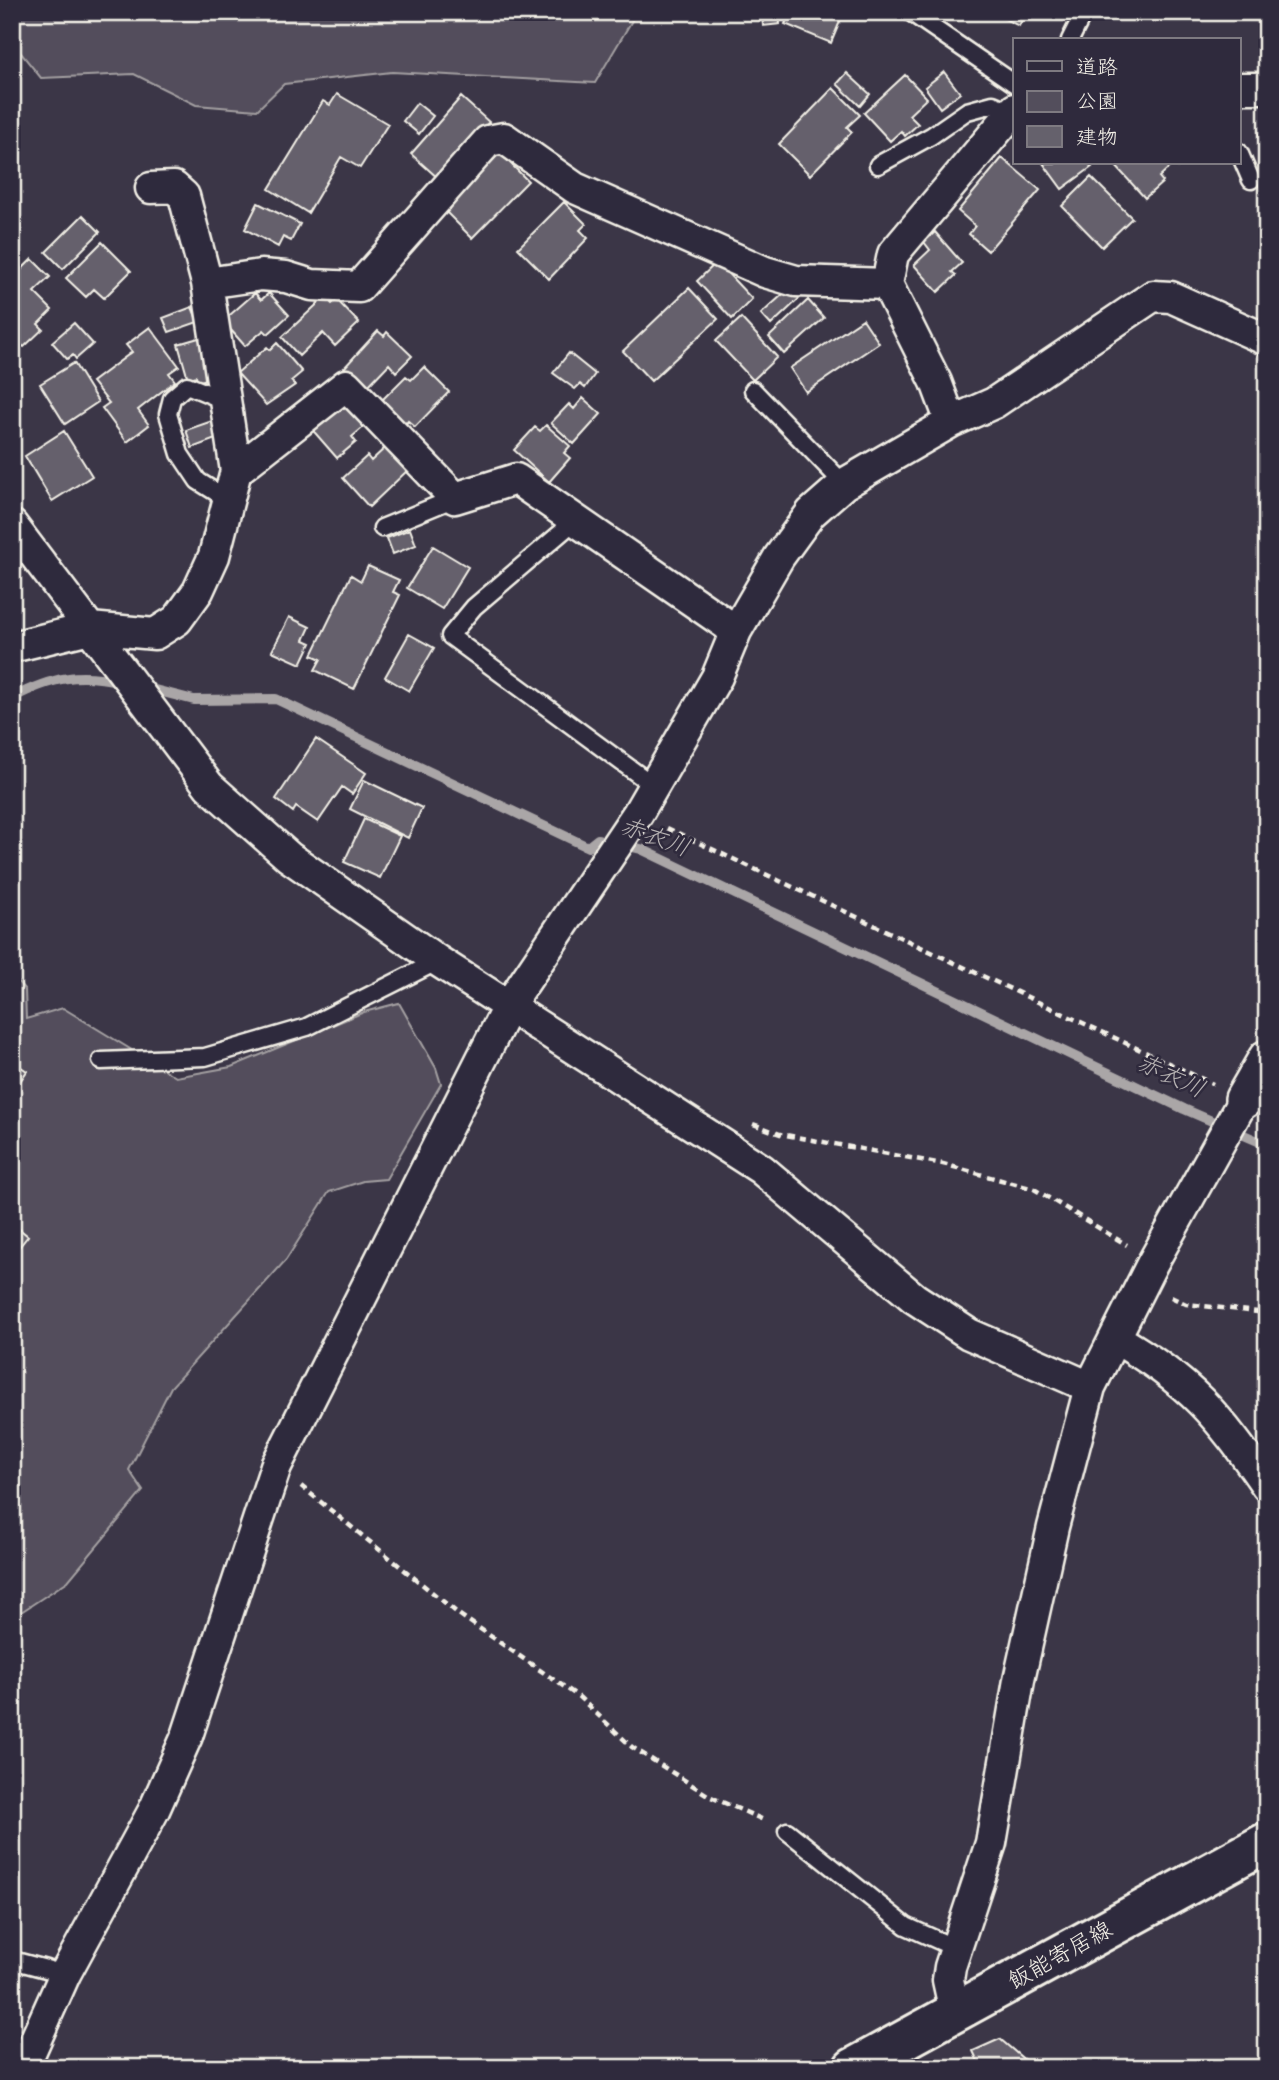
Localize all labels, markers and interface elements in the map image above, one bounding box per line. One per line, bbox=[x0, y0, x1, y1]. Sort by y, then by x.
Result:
legend bbox=[1013, 38, 1240, 164]
text: 道路 bbox=[1076, 54, 1118, 81]
text: 公園 bbox=[1076, 88, 1118, 115]
text: 建物 bbox=[1076, 124, 1118, 151]
water label: 赤衣川 bbox=[616, 811, 694, 863]
water label: 赤衣川 bbox=[1132, 1048, 1210, 1104]
street label: 飯能寄居線 bbox=[1003, 1914, 1117, 1996]

